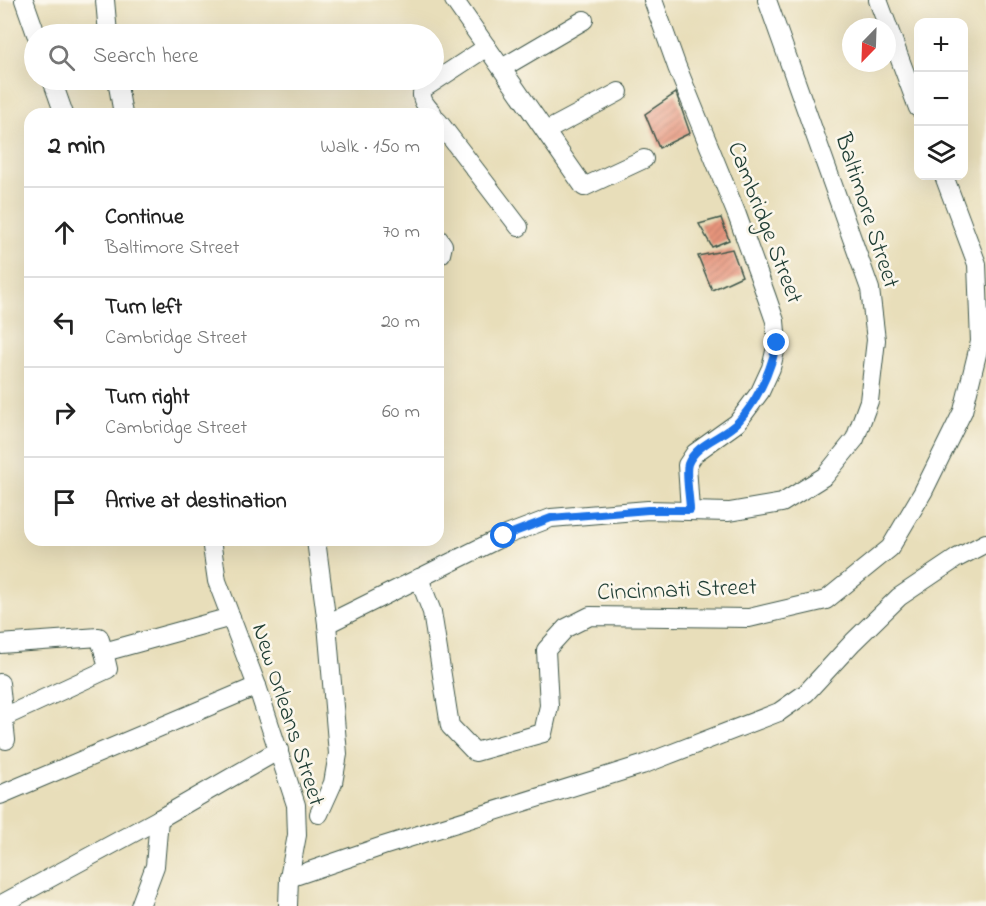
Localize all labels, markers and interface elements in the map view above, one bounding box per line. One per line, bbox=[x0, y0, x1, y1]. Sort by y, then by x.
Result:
north arrow bbox=[842, 18, 896, 72]
map controls bbox=[914, 18, 968, 180]
button: + bbox=[914, 18, 968, 72]
search box bbox=[24, 24, 444, 90]
icon: search bbox=[45, 41, 78, 74]
text: Search here bbox=[93, 41, 198, 73]
button: − bbox=[914, 72, 968, 126]
button: layers bbox=[914, 126, 968, 180]
text: 2 min bbox=[48, 128, 105, 166]
street label: Baltimore Street bbox=[824, 128, 908, 293]
text: Walk · 150 m bbox=[320, 133, 420, 162]
street label: Cambridge Street bbox=[717, 137, 811, 309]
text: Continue bbox=[105, 202, 184, 234]
icon: ahead bbox=[48, 216, 81, 249]
text: 70 m bbox=[383, 218, 420, 247]
text: Baltimore Street bbox=[105, 234, 239, 263]
text: Turn left bbox=[105, 292, 182, 324]
icon: left bbox=[48, 306, 81, 339]
text: 20 m bbox=[381, 308, 420, 337]
text: Cambridge Street bbox=[105, 324, 247, 353]
route end bbox=[763, 329, 789, 355]
text: Turn right bbox=[105, 382, 190, 414]
icon: right bbox=[48, 396, 81, 429]
text: 60 m bbox=[382, 398, 420, 427]
text: Cambridge Street bbox=[105, 414, 247, 443]
icon: arrive bbox=[48, 486, 81, 519]
text: Arrive at destination bbox=[105, 486, 287, 518]
route start bbox=[490, 522, 516, 548]
street label: Cincinnati Street bbox=[597, 571, 757, 611]
street label: New Orleans Street bbox=[241, 619, 333, 811]

